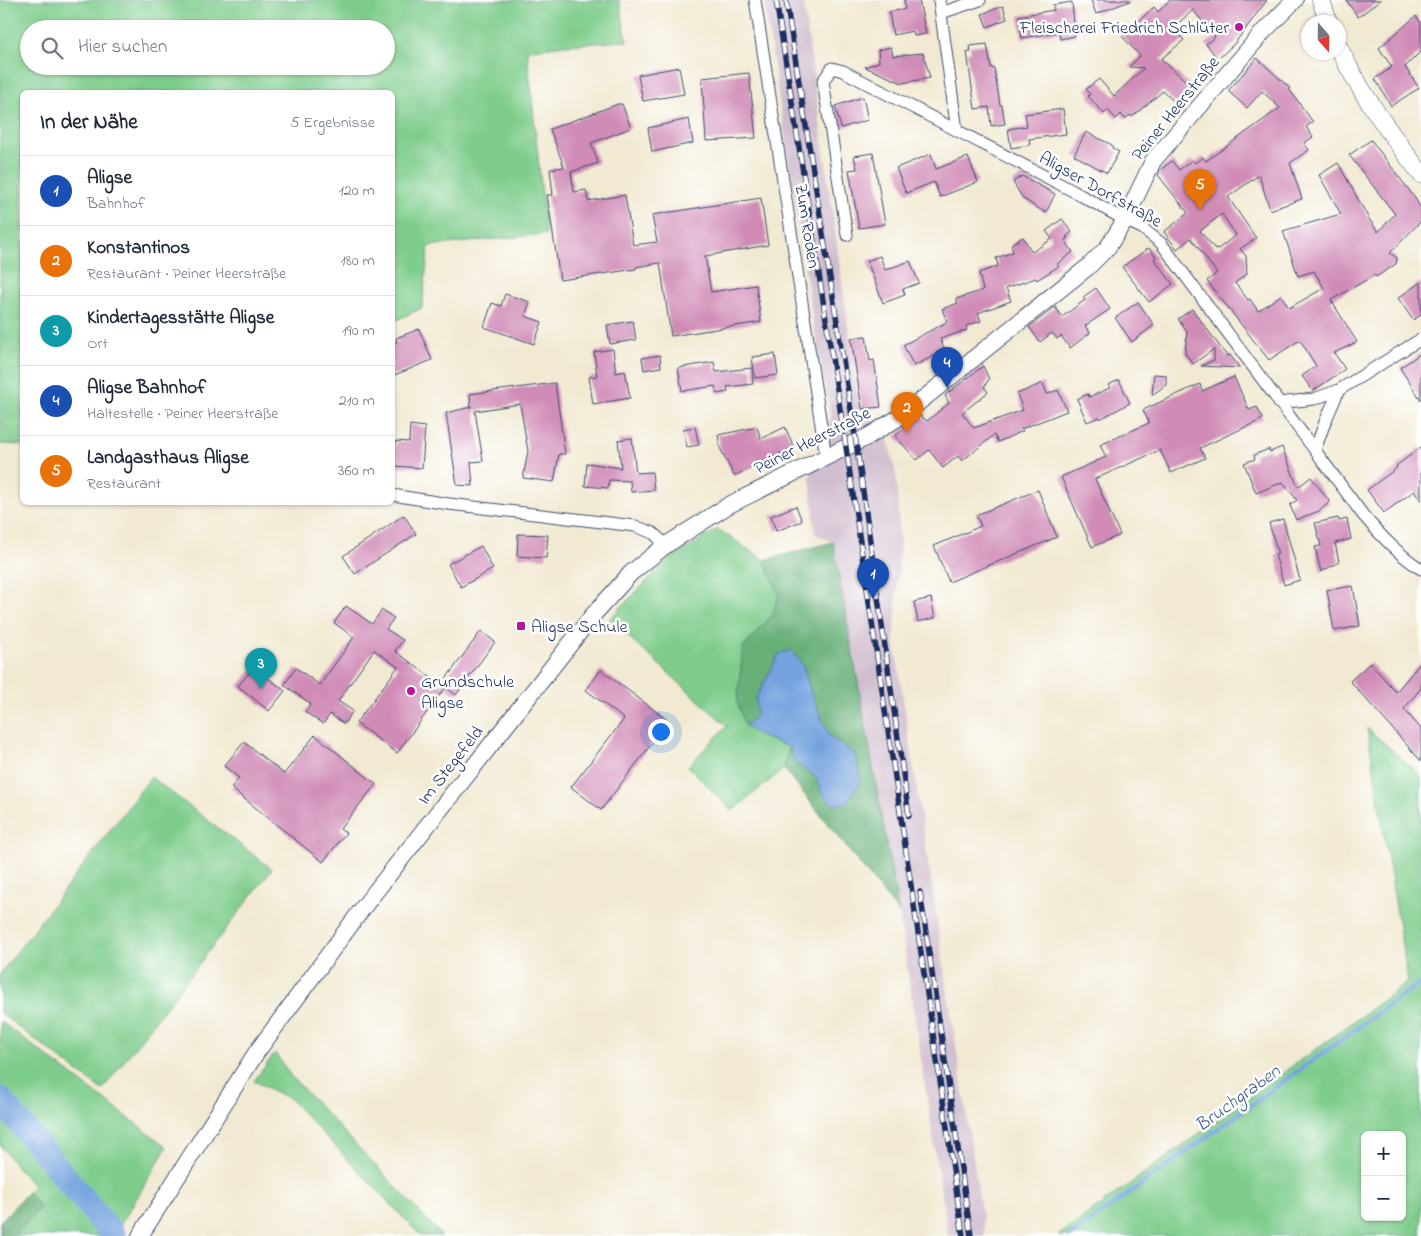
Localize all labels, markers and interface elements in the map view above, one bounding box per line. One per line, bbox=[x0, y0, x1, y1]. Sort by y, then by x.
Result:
north arrow bbox=[1301, 15, 1346, 60]
place label: Fleischerei Friedrich Schlüter bbox=[1019, 16, 1229, 42]
search box bbox=[20, 20, 395, 75]
marker: Fleischerei Friedrich Schlüter bbox=[1233, 21, 1245, 33]
icon: search bbox=[38, 34, 66, 62]
text: Hier suchen bbox=[78, 34, 167, 61]
street label: Peiner Heerstraße bbox=[1126, 51, 1227, 167]
text: In der Nähe bbox=[40, 108, 138, 138]
text: 5 Ergebnisse bbox=[290, 111, 375, 135]
street label: Aligser Dorfstraße bbox=[1033, 146, 1167, 237]
text: Aligse bbox=[87, 165, 132, 192]
pin: 5 bbox=[1184, 169, 1216, 210]
text: 1 bbox=[53, 179, 59, 203]
text: 120 m bbox=[339, 179, 375, 203]
street label: Zum Roden bbox=[787, 182, 826, 271]
text: Bahnhof bbox=[87, 192, 145, 216]
text: Konstantinos bbox=[87, 235, 190, 262]
text: 2 bbox=[52, 249, 60, 273]
text: 180 m bbox=[341, 249, 375, 273]
text: Restaurant · Peiner Heerstraße bbox=[87, 262, 286, 286]
text: Kindertagesstätte Aligse bbox=[87, 305, 274, 332]
text: 3 bbox=[53, 319, 59, 343]
text: 190 m bbox=[342, 319, 375, 343]
text: Ort bbox=[87, 332, 108, 356]
pin: 4 bbox=[931, 347, 963, 388]
text: Aligse Bahnhof bbox=[87, 375, 206, 402]
text: 4 bbox=[53, 389, 59, 413]
text: 210 m bbox=[339, 389, 375, 413]
pin: 2 bbox=[891, 392, 923, 433]
street label: Peiner Heerstraße bbox=[750, 401, 877, 482]
text: Haltestelle · Peiner Heerstraße bbox=[87, 402, 278, 426]
text: Landgasthaus Aligse bbox=[87, 445, 249, 472]
text: 5 bbox=[51, 459, 61, 483]
text: 360 m bbox=[338, 459, 375, 483]
text: Restaurant bbox=[87, 472, 161, 496]
pin: 1 bbox=[857, 558, 889, 599]
place label: Aligse Schule bbox=[531, 615, 629, 642]
marker: Aligse Schule bbox=[515, 620, 527, 632]
pin: 3 bbox=[245, 648, 277, 689]
place label: Grundschule Aligse bbox=[421, 670, 515, 718]
marker: Grundschule Aligse bbox=[405, 685, 417, 697]
your location bbox=[648, 719, 674, 745]
street label: Im Stegefeld bbox=[412, 721, 492, 812]
water label: Bruchgraben bbox=[1190, 1058, 1288, 1140]
map controls bbox=[1361, 1131, 1406, 1221]
button: + bbox=[1361, 1131, 1406, 1176]
button: − bbox=[1361, 1176, 1406, 1221]

